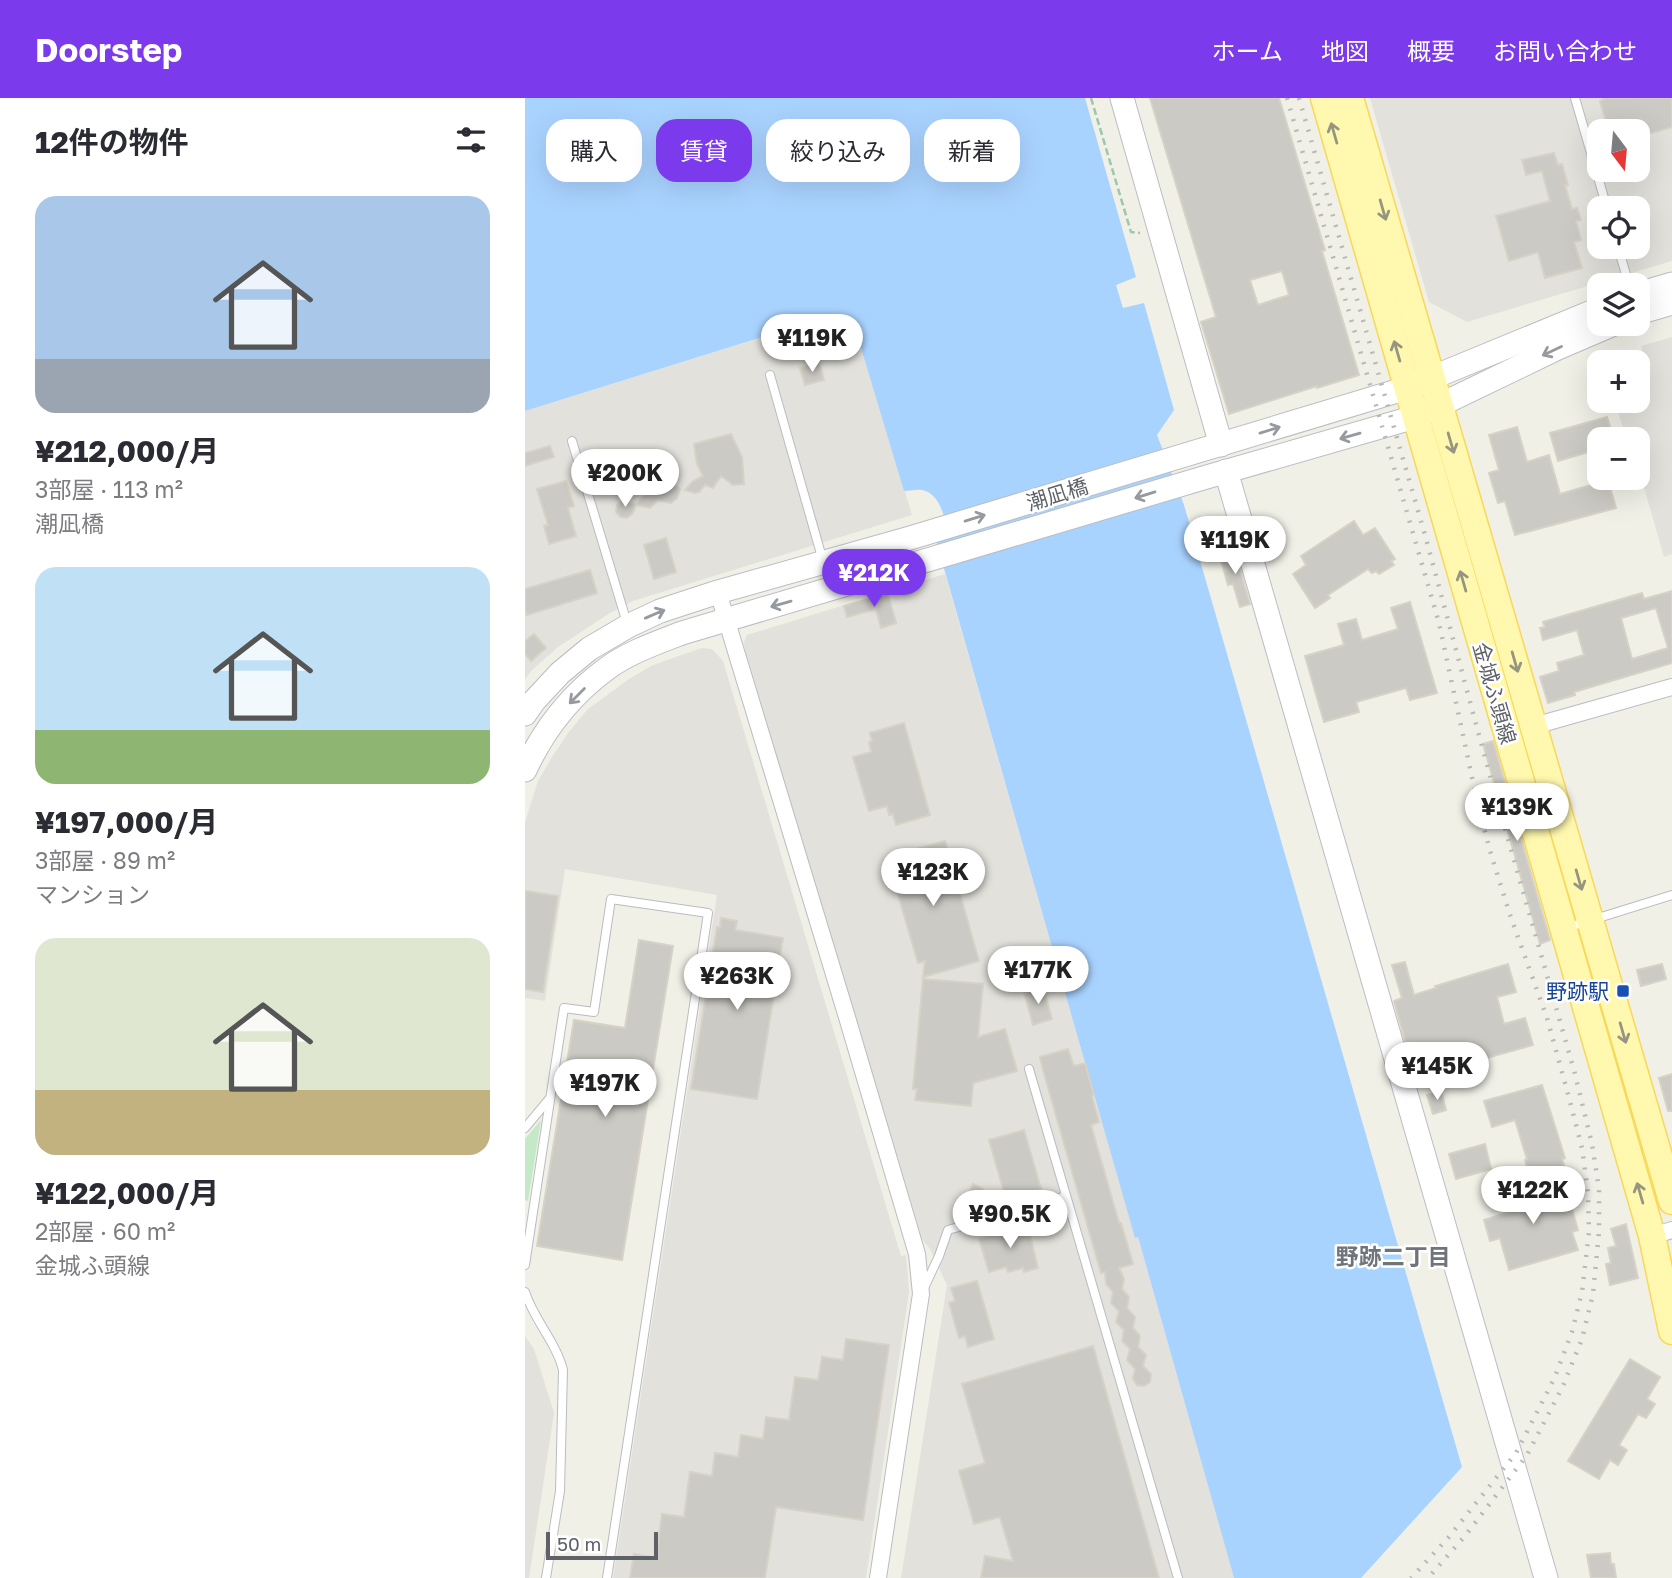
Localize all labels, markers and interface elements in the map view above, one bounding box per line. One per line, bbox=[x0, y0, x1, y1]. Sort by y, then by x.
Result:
text: Doorstep bbox=[35, 30, 182, 69]
text: ホーム bbox=[1212, 36, 1283, 65]
text: 地図 bbox=[1321, 36, 1369, 65]
text: 概要 bbox=[1407, 36, 1455, 65]
text: お問い合わせ bbox=[1493, 36, 1637, 65]
chip: 購入 bbox=[546, 119, 642, 182]
chip: 賃貸 bbox=[656, 119, 752, 182]
chip: 絞り込み bbox=[766, 119, 910, 182]
chip: 新着 bbox=[924, 119, 1020, 182]
north arrow bbox=[1587, 119, 1650, 182]
map controls bbox=[1587, 119, 1650, 490]
icon: filters bbox=[452, 121, 490, 159]
one-way arrow bbox=[1327, 122, 1340, 144]
text: 12件の物件 bbox=[35, 124, 189, 160]
button: locate bbox=[1587, 196, 1650, 259]
one-way arrow bbox=[1378, 199, 1391, 221]
icon: home bbox=[200, 242, 326, 368]
button: layers bbox=[1587, 273, 1650, 336]
pin: ¥119K bbox=[763, 314, 861, 374]
text: ¥119K bbox=[777, 323, 847, 351]
one-way arrow bbox=[1389, 341, 1402, 363]
one-way arrow bbox=[1542, 345, 1563, 359]
button: + bbox=[1587, 350, 1650, 413]
one-way arrow bbox=[1258, 423, 1280, 435]
button: − bbox=[1587, 427, 1650, 490]
one-way arrow bbox=[1339, 430, 1361, 443]
one-way arrow bbox=[1446, 432, 1459, 454]
text: ¥212,000/月 bbox=[35, 433, 219, 469]
pin: ¥200K bbox=[576, 450, 674, 509]
text: ¥200K bbox=[587, 458, 663, 486]
street label: 潮凪橋 bbox=[1023, 472, 1091, 516]
text: 3部屋 · 113 m² bbox=[35, 475, 183, 503]
one-way arrow bbox=[1134, 490, 1156, 503]
text: 潮凪橋 bbox=[35, 509, 104, 537]
one-way arrow bbox=[964, 511, 986, 524]
pin: ¥119K bbox=[1186, 517, 1284, 576]
text: ¥119K bbox=[1200, 525, 1270, 553]
pin: ¥212K bbox=[825, 550, 923, 609]
text: ¥212K bbox=[838, 558, 910, 586]
one-way arrow bbox=[1455, 570, 1468, 592]
one-way arrow bbox=[770, 598, 792, 611]
one-way arrow bbox=[644, 607, 665, 620]
icon: home bbox=[200, 613, 326, 739]
street label: 金城ふ頭線 bbox=[1468, 639, 1522, 747]
one-way arrow bbox=[1510, 650, 1523, 672]
one-way arrow bbox=[568, 687, 585, 704]
pin: ¥139K bbox=[1468, 784, 1566, 843]
text: ¥139K bbox=[1481, 792, 1553, 820]
text: ¥197,000/月 bbox=[35, 804, 218, 840]
text: 3部屋 · 89 m² bbox=[35, 846, 175, 874]
pin: ¥123K bbox=[884, 848, 982, 908]
text: ¥123K bbox=[897, 857, 969, 885]
one-way arrow bbox=[1573, 868, 1586, 891]
text: マンション bbox=[35, 880, 150, 908]
pin: ¥177K bbox=[989, 946, 1087, 1006]
pin: ¥263K bbox=[688, 953, 786, 1012]
text: ¥177K bbox=[1004, 955, 1072, 983]
text: ¥263K bbox=[700, 961, 774, 989]
place label: 野跡駅 bbox=[1546, 978, 1609, 1004]
marker: 野跡駅 bbox=[1615, 983, 1631, 999]
icon: home bbox=[200, 984, 326, 1110]
one-way arrow bbox=[1618, 1022, 1631, 1044]
pin: ¥145K bbox=[1388, 1042, 1486, 1102]
text: ¥145K bbox=[1401, 1051, 1473, 1079]
pin: ¥197K bbox=[556, 1060, 654, 1119]
text: ¥197K bbox=[570, 1068, 640, 1096]
pin: ¥122K bbox=[1484, 1166, 1582, 1226]
text: ¥122,000/月 bbox=[35, 1175, 219, 1211]
text: ¥122K bbox=[1497, 1175, 1569, 1203]
one-way arrow bbox=[1632, 1182, 1645, 1204]
pin: ¥90.5K bbox=[953, 1190, 1067, 1250]
text: ¥90.5K bbox=[969, 1199, 1051, 1227]
text: 2部屋 · 60 m² bbox=[35, 1217, 175, 1245]
district label: 野跡二丁目 bbox=[1336, 1242, 1451, 1270]
text: 金城ふ頭線 bbox=[35, 1251, 150, 1279]
scale bar bbox=[546, 1529, 658, 1561]
text: 50 m bbox=[557, 1532, 601, 1555]

